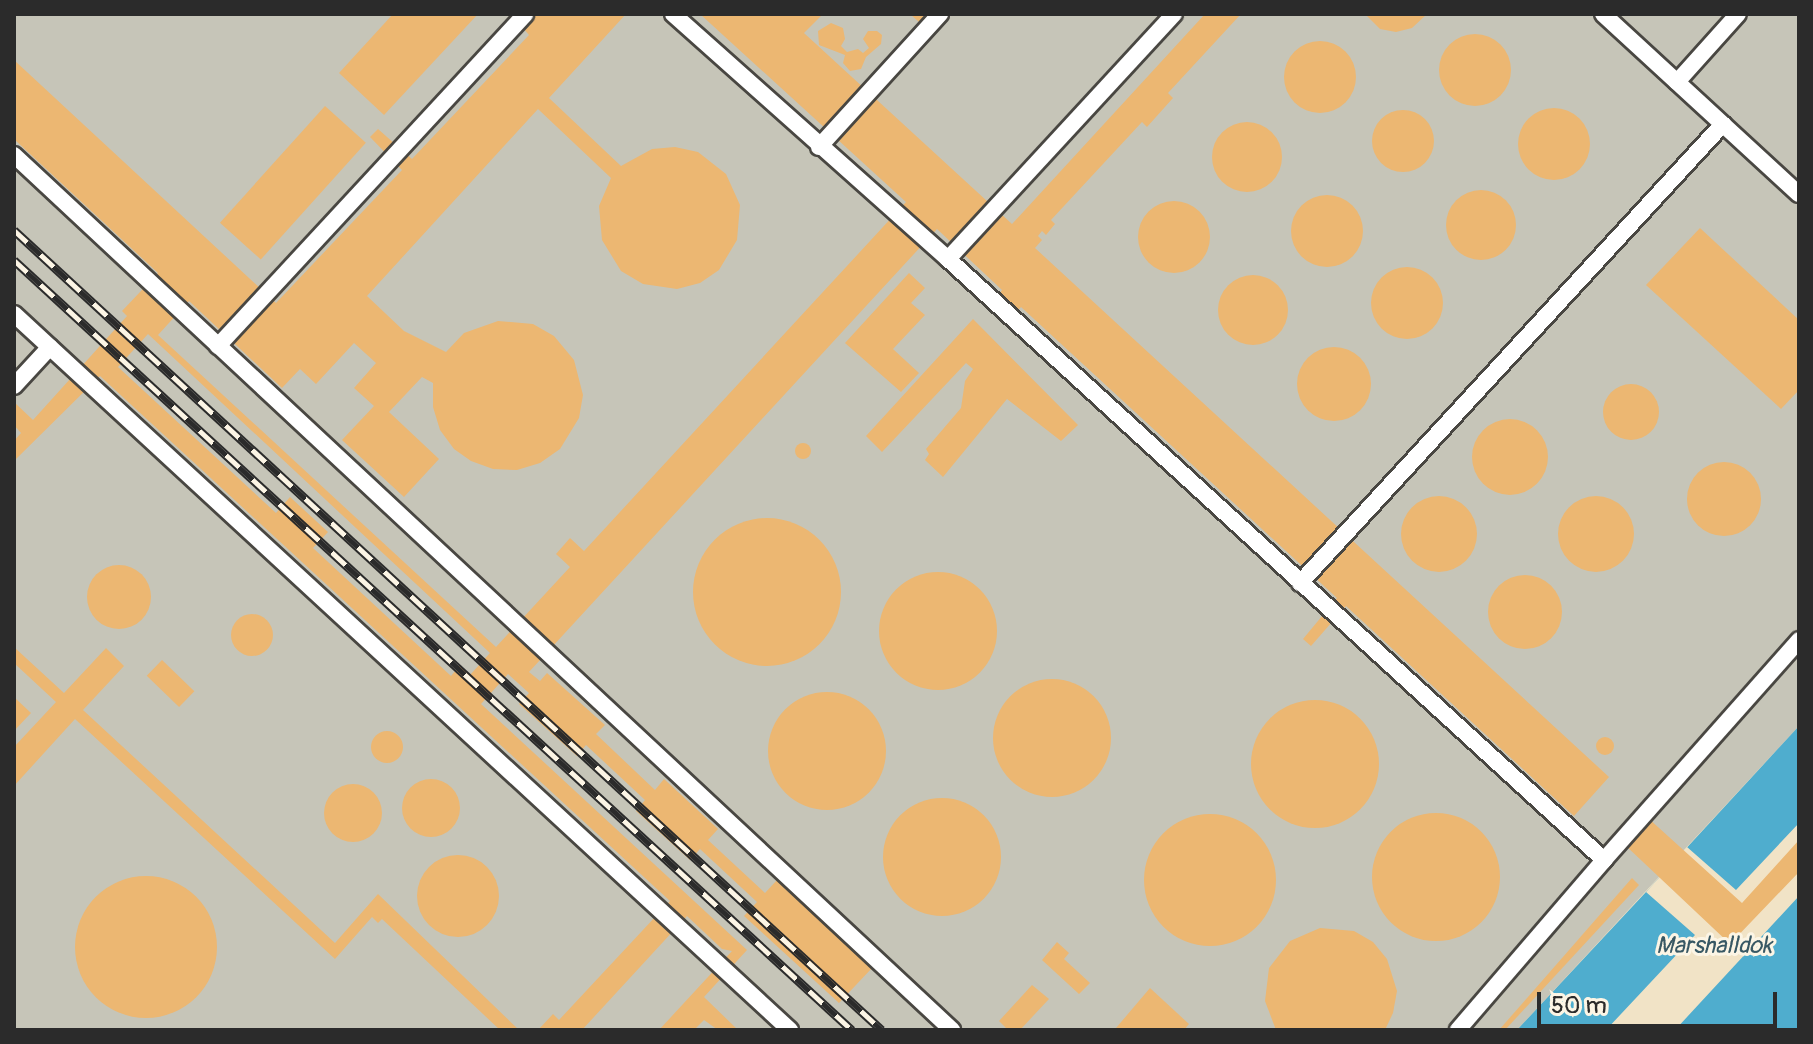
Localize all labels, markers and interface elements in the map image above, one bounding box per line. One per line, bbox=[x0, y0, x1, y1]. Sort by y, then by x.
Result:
water label: Marshalldok bbox=[1656, 932, 1772, 960]
scale bar bbox=[1541, 976, 1781, 1026]
text: 50 m bbox=[1551, 991, 1607, 1020]

